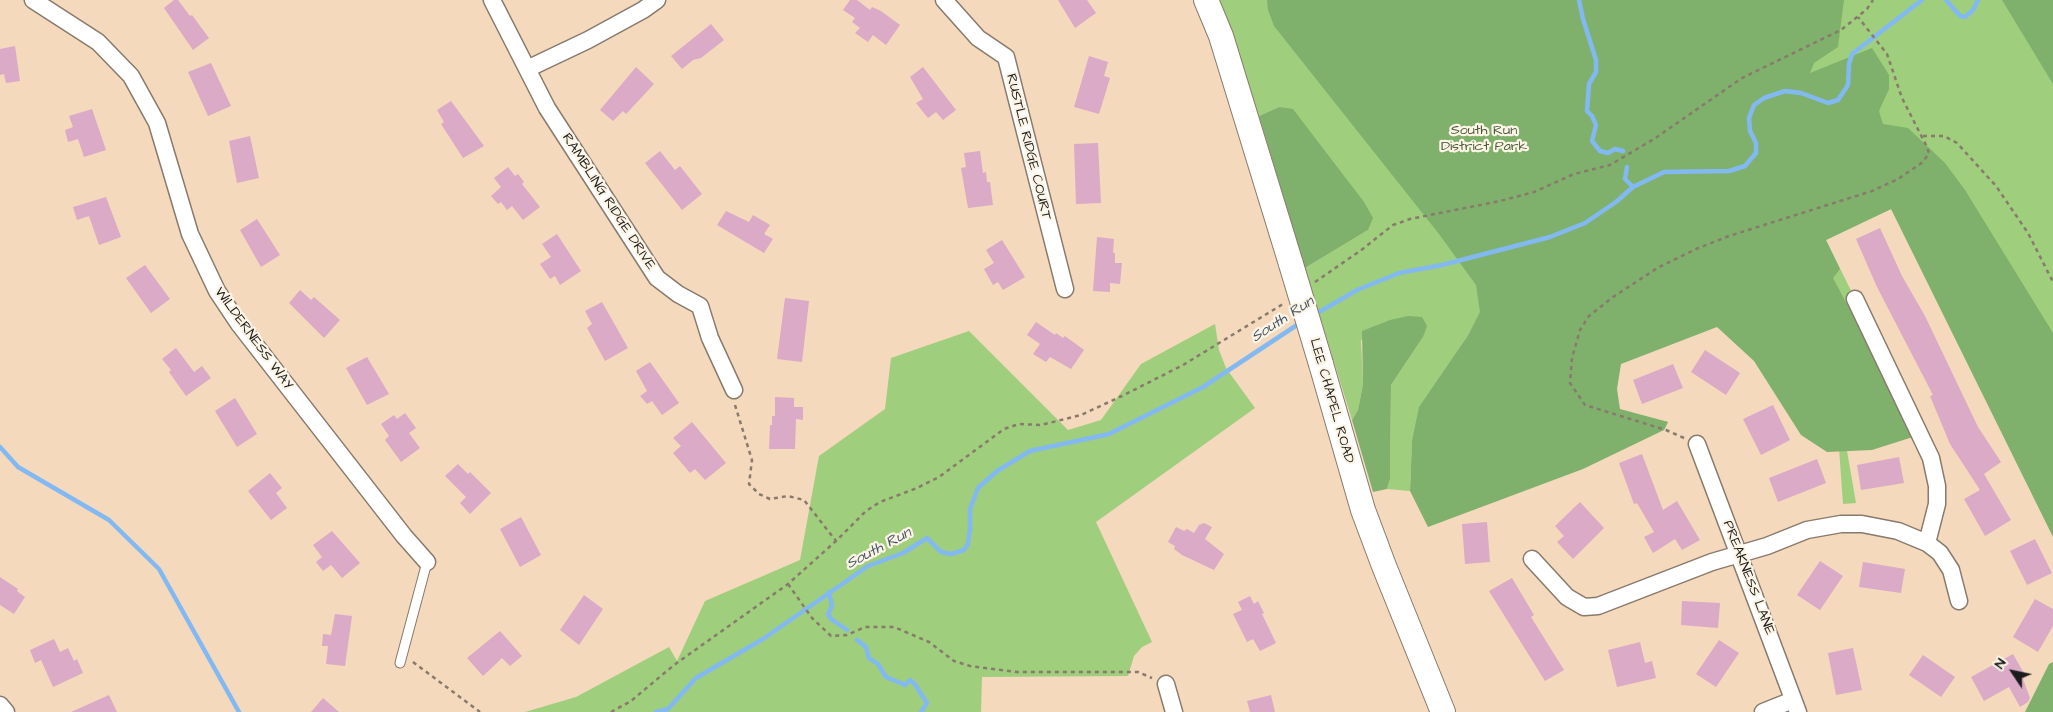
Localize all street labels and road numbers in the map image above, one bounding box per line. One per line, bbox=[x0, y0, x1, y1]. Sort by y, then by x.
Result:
street label: RUSTLE RIDGE COURT bbox=[1002, 72, 1054, 222]
street label: RAMBLING RIDGE DRIVE bbox=[558, 131, 658, 273]
street label: WILDERNESS WAY bbox=[210, 284, 296, 394]
street label: LEE CHAPEL ROAD bbox=[1305, 337, 1357, 465]
street label: PREAKNESS LANE bbox=[1718, 518, 1778, 638]

